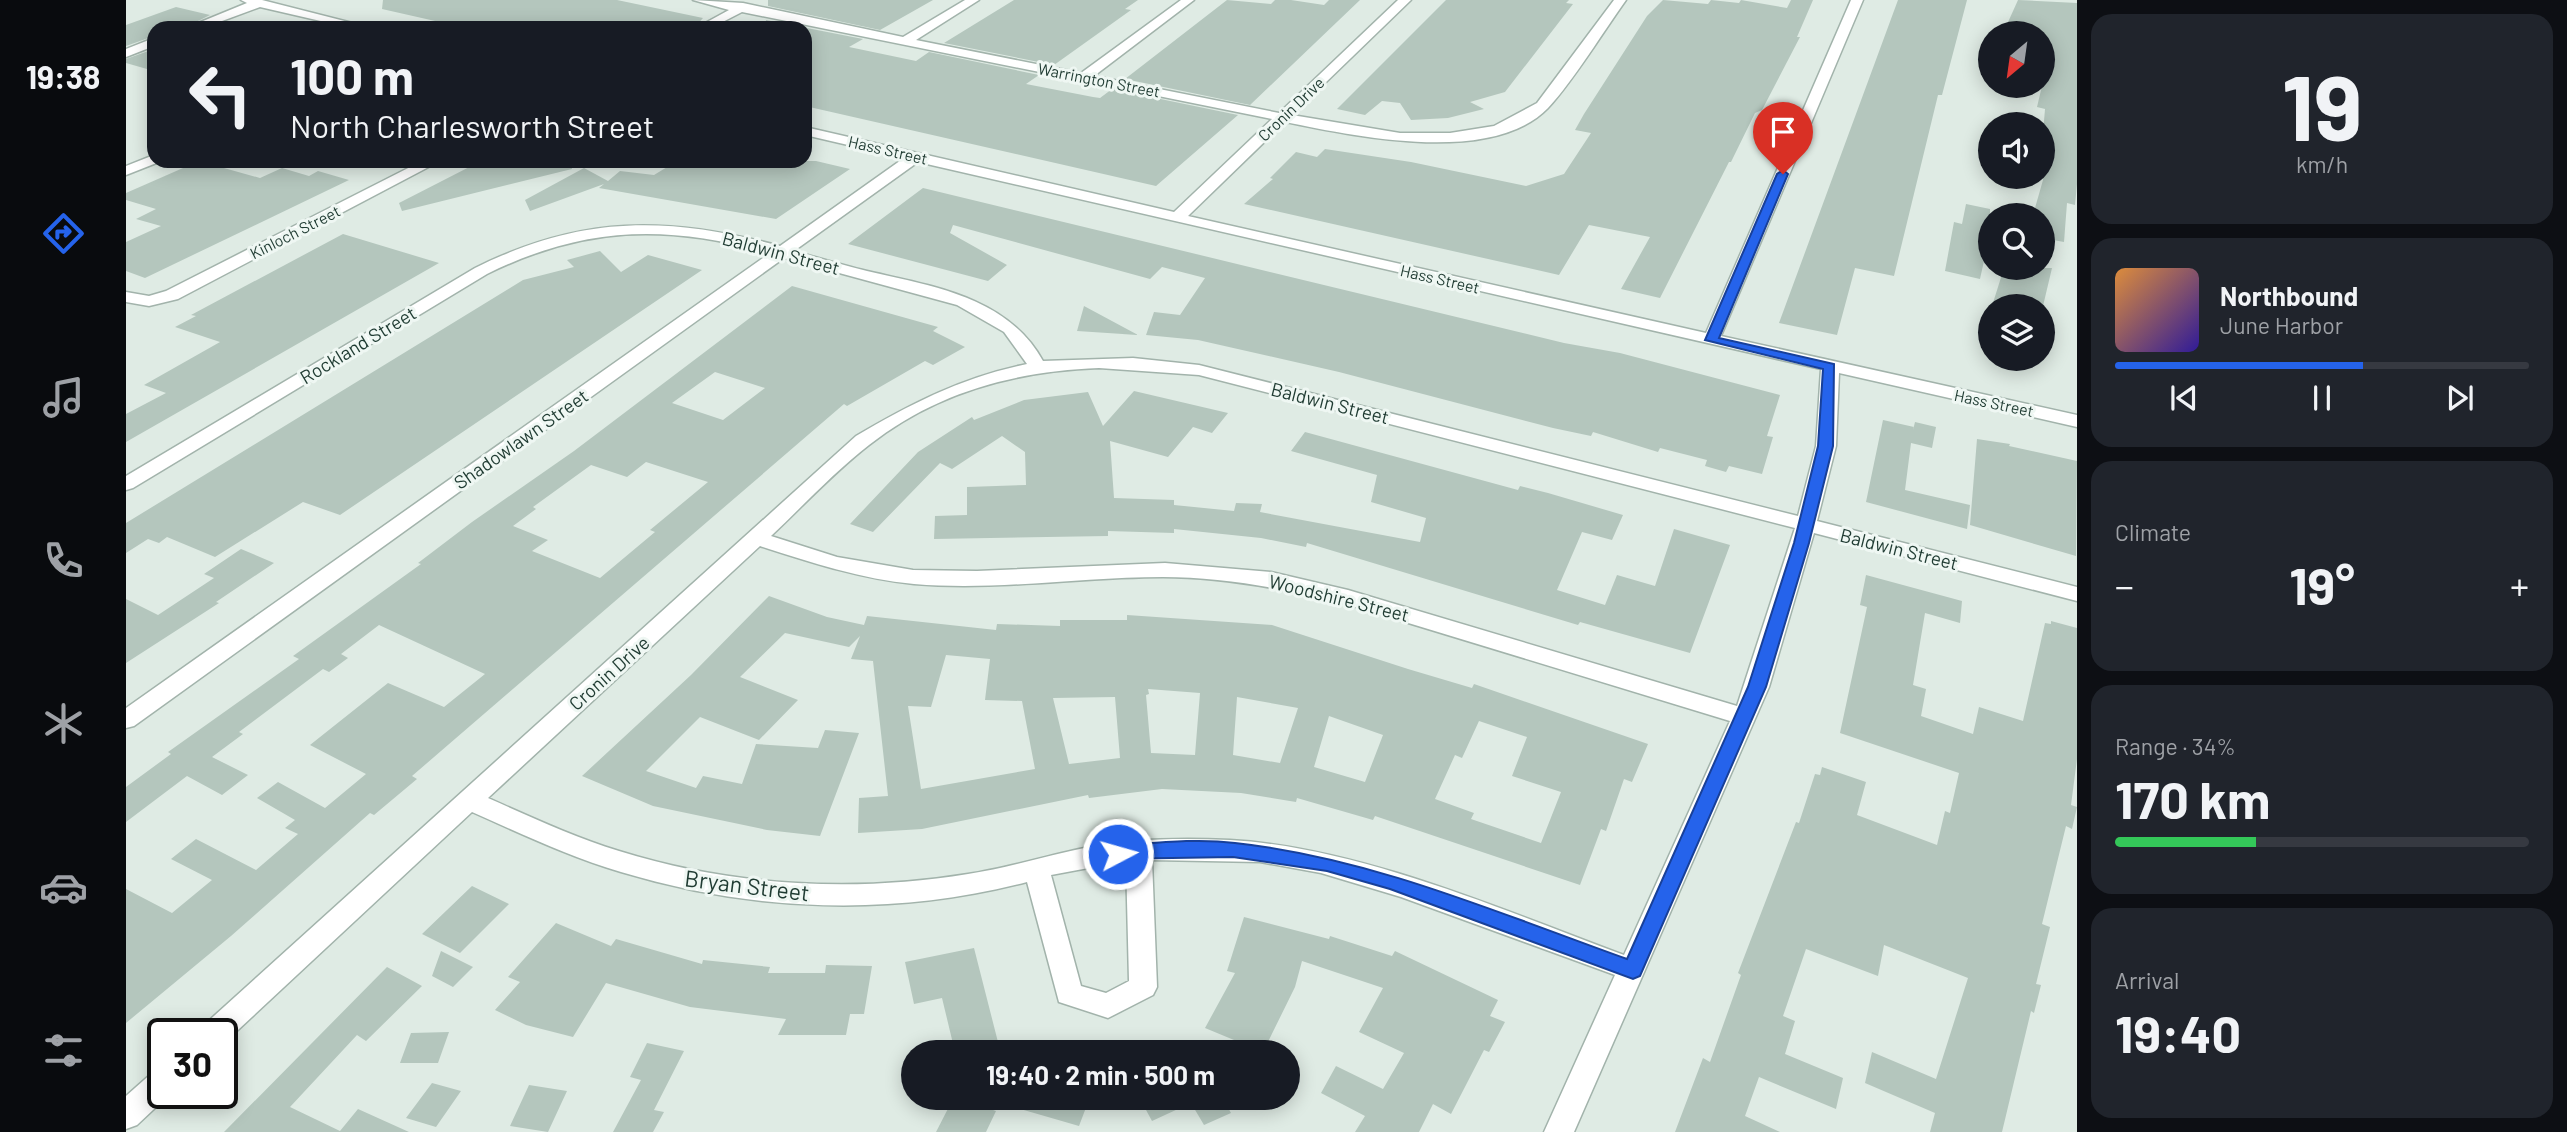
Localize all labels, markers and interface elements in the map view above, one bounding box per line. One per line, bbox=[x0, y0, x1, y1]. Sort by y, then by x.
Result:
north arrow bbox=[1978, 21, 2054, 98]
map controls bbox=[1978, 21, 2055, 371]
text: 100 m bbox=[290, 46, 414, 105]
icon: left bbox=[175, 49, 266, 140]
text: 19 bbox=[2282, 50, 2362, 159]
text: 19:38 bbox=[26, 57, 100, 95]
street label: Warrington Street bbox=[1036, 58, 1162, 101]
street label: Cronin Drive bbox=[1254, 73, 1328, 145]
pin bbox=[1753, 102, 1813, 174]
text: North Charlesworth Street bbox=[290, 106, 654, 144]
button: sound bbox=[1978, 112, 2055, 189]
icon: arrive bbox=[1764, 113, 1802, 151]
street label: Hass Street bbox=[847, 131, 930, 168]
text: km/h bbox=[2296, 150, 2348, 178]
street label: Kinloch Street bbox=[246, 201, 343, 262]
button: search bbox=[1978, 203, 2055, 280]
icon: directions bbox=[39, 209, 88, 258]
street label: Baldwin Street bbox=[720, 226, 842, 279]
street label: Hass Street bbox=[1399, 260, 1482, 297]
text: Northbound bbox=[2220, 280, 2358, 311]
button: layers bbox=[1978, 294, 2055, 371]
street label: Rockland Street bbox=[295, 301, 420, 388]
text: June Harbor bbox=[2220, 311, 2343, 339]
icon: music bbox=[39, 373, 88, 422]
street label: Baldwin Street bbox=[1269, 377, 1391, 428]
icon: previous bbox=[2165, 379, 2203, 417]
icon: pause bbox=[2303, 379, 2341, 417]
icon: next bbox=[2441, 379, 2479, 417]
street label: Shadowlawn Street bbox=[449, 384, 592, 494]
street label: Hass Street bbox=[1953, 385, 2036, 420]
text: Climate bbox=[2115, 518, 2191, 546]
street label: Baldwin Street bbox=[1838, 523, 1960, 574]
icon: phone bbox=[39, 536, 88, 585]
text: 19° bbox=[2289, 553, 2355, 615]
text: − bbox=[2115, 562, 2134, 608]
text: + bbox=[2510, 562, 2529, 608]
street label: Woodshire Street bbox=[1267, 569, 1412, 626]
street label: Cronin Drive bbox=[564, 631, 654, 715]
icon: climate bbox=[39, 699, 88, 748]
text: Range · 34% bbox=[2115, 732, 2236, 760]
text: 170 km bbox=[2115, 767, 2270, 829]
position arrow bbox=[1081, 817, 1155, 891]
icon: car bbox=[39, 863, 88, 912]
street label: Bryan Street bbox=[683, 863, 811, 907]
text: Arrival bbox=[2115, 966, 2179, 994]
text: 19:40 bbox=[2115, 1001, 2241, 1063]
speed limit sign: 30 bbox=[147, 1018, 238, 1109]
icon: filters bbox=[39, 1026, 88, 1075]
text: 19:40 · 2 min · 500 m bbox=[986, 1059, 1215, 1090]

